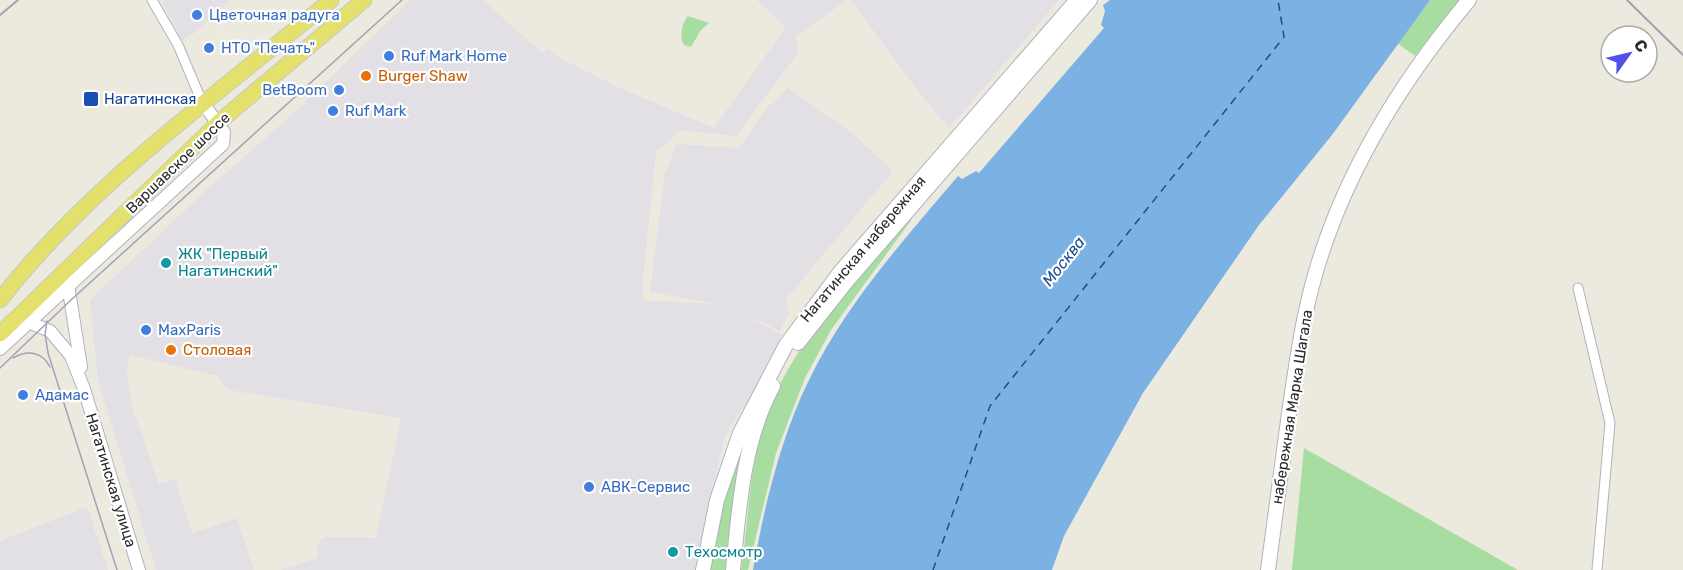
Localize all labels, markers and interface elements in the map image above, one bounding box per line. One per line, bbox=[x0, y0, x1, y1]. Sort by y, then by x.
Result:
place label: Цветочная радуга bbox=[209, 6, 340, 24]
marker: Цветочная радуга bbox=[190, 8, 204, 22]
north arrow bbox=[1599, 24, 1659, 84]
text: С bbox=[1630, 36, 1652, 56]
place label: НТО "Печать" bbox=[221, 39, 315, 57]
marker: НТО "Печать" bbox=[202, 41, 216, 55]
place label: Ruf Mark Home bbox=[401, 47, 507, 65]
marker: Ruf Mark Home bbox=[382, 49, 396, 63]
place label: Burger Shaw bbox=[378, 67, 468, 85]
marker: Burger Shaw bbox=[359, 69, 373, 83]
place label: BetBoom bbox=[262, 81, 327, 99]
marker: BetBoom bbox=[332, 83, 346, 97]
marker: Нагатинская bbox=[82, 90, 100, 108]
place label: Нагатинская bbox=[104, 90, 196, 108]
place label: Ruf Mark bbox=[345, 102, 407, 120]
marker: Ruf Mark bbox=[326, 104, 340, 118]
street label: Варшавское шоссе bbox=[122, 109, 234, 217]
street label: Нагатинская набережная bbox=[796, 172, 930, 326]
water label: Москва bbox=[1038, 233, 1089, 290]
place label: ЖК "Первый Нагатинский" bbox=[178, 245, 278, 280]
marker: ЖК "Первый Нагатинский" bbox=[159, 256, 173, 270]
street label: набережная Марка Шагала bbox=[1268, 308, 1316, 506]
place label: MaxParis bbox=[158, 321, 221, 339]
marker: MaxParis bbox=[139, 323, 153, 337]
place label: Столовая bbox=[183, 341, 251, 359]
marker: Столовая bbox=[164, 343, 178, 357]
place label: Адамас bbox=[35, 386, 89, 404]
marker: Адамас bbox=[16, 388, 30, 402]
street label: Нагатинская улица bbox=[82, 411, 140, 549]
place label: АВК-Сервис bbox=[601, 478, 690, 496]
marker: АВК-Сервис bbox=[582, 480, 596, 494]
place label: Техосмотр bbox=[685, 543, 763, 561]
marker: Техосмотр bbox=[666, 545, 680, 559]

